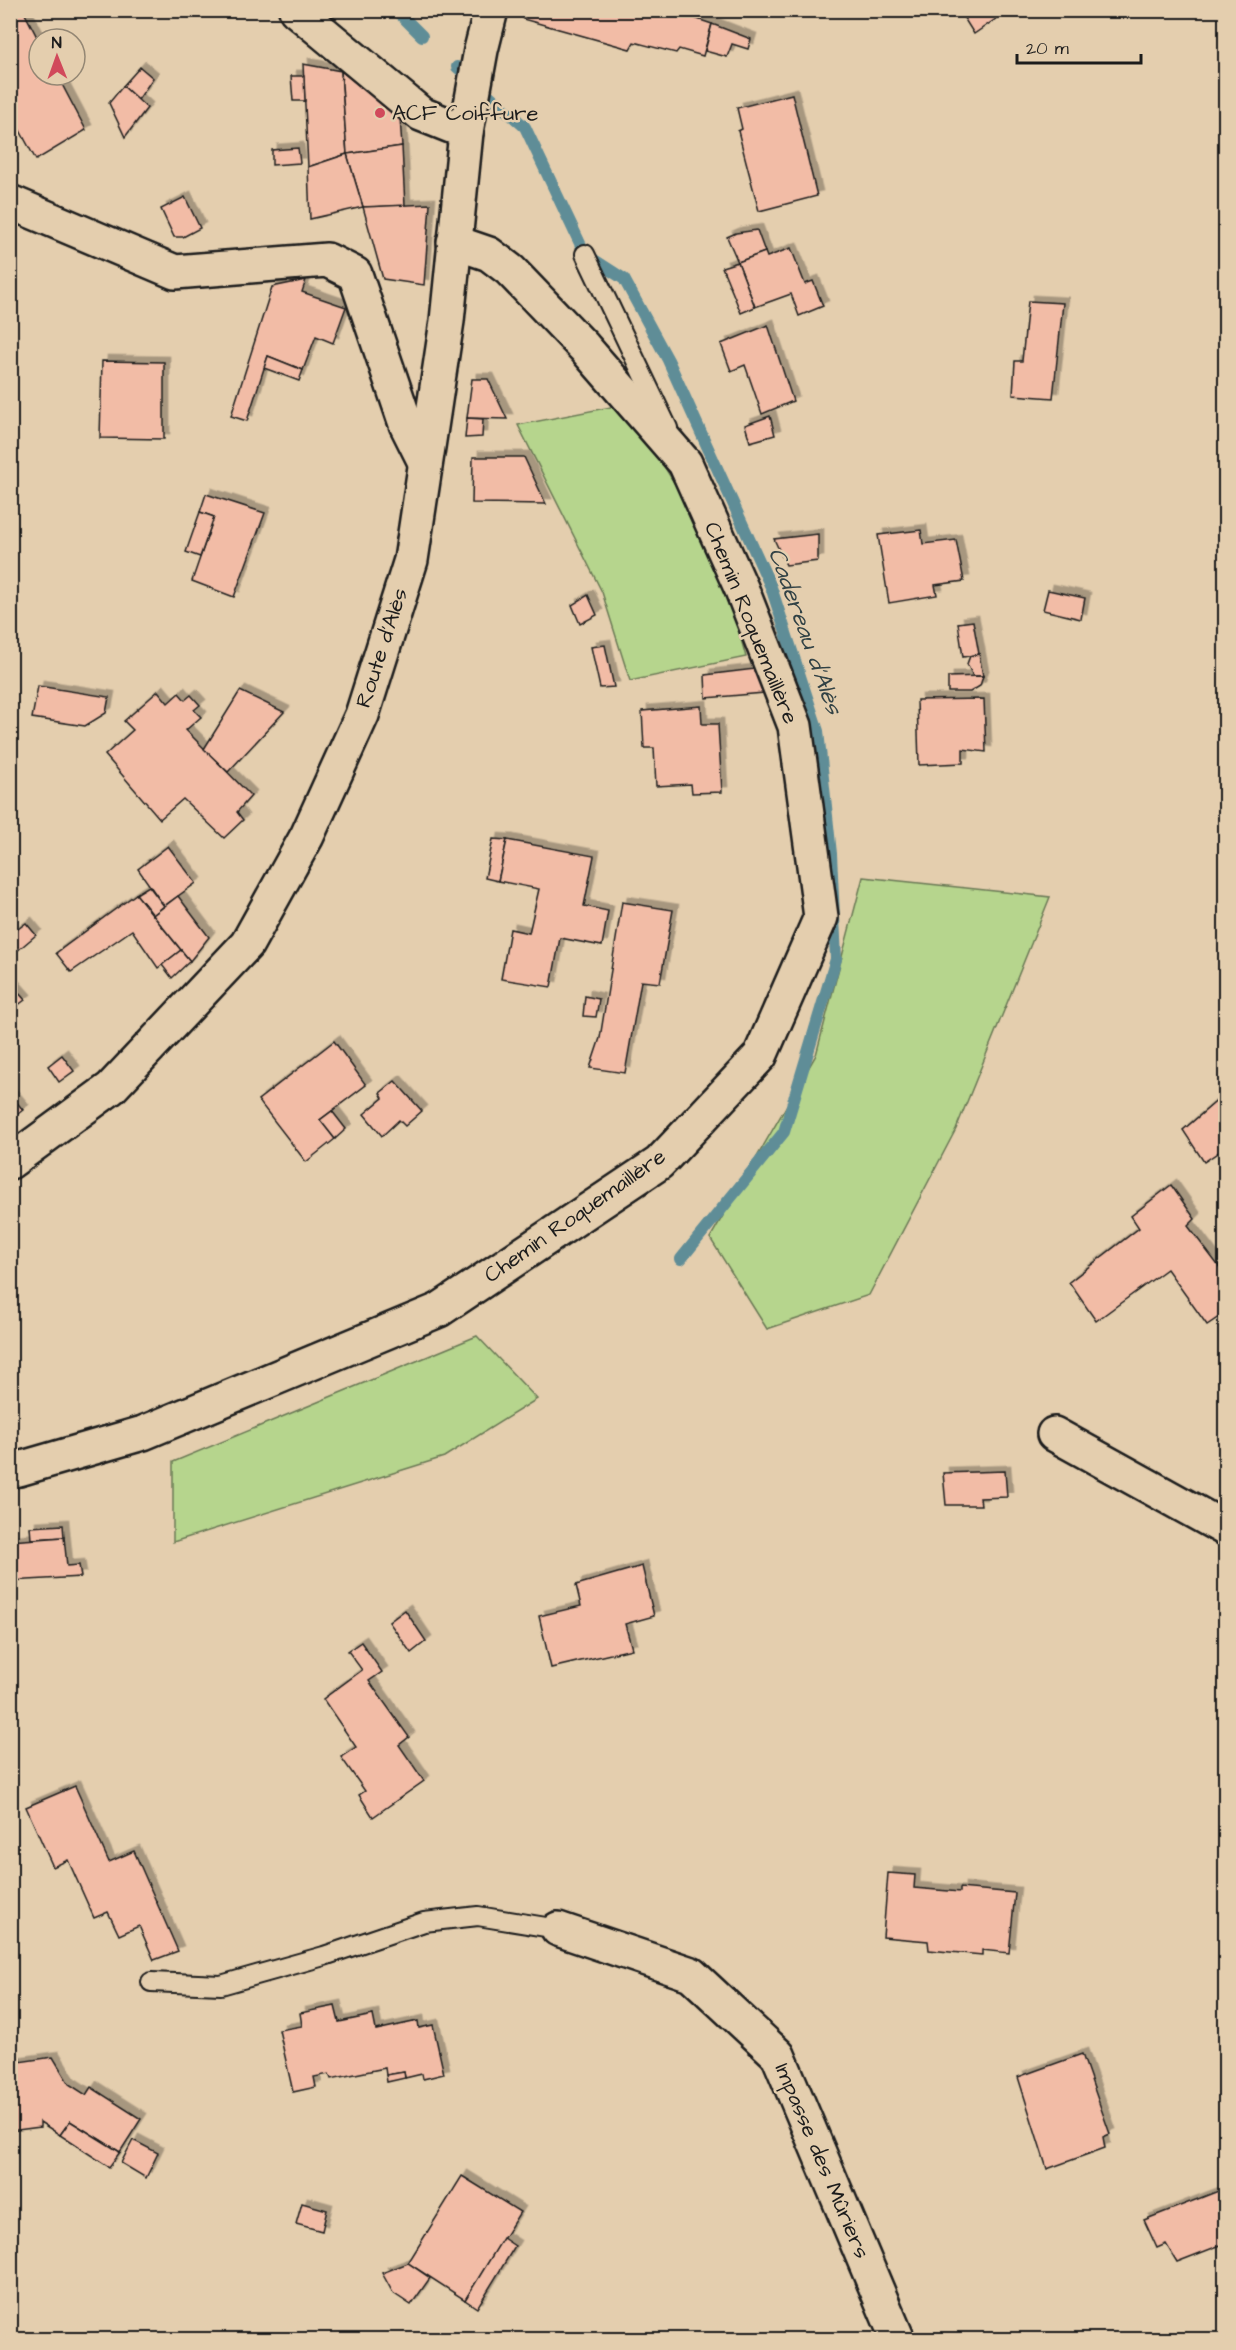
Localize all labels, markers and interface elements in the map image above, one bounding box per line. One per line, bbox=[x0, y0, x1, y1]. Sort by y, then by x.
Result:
north arrow bbox=[27, 27, 87, 87]
scale bar bbox=[1017, 27, 1142, 65]
text: N bbox=[52, 32, 62, 54]
text: 20 m bbox=[1026, 36, 1069, 61]
place label: ACF Coiffure bbox=[392, 98, 538, 129]
marker: ACF Coiffure bbox=[373, 106, 387, 120]
street label: Chemin Roquemaillère bbox=[696, 517, 806, 729]
water label: Cadereau d'Alès bbox=[759, 543, 852, 721]
street label: Route d'Alès bbox=[348, 584, 416, 712]
street label: Chemin Roquemaillère bbox=[478, 1141, 672, 1291]
street label: Impasse des Mûriers bbox=[767, 2058, 877, 2264]

